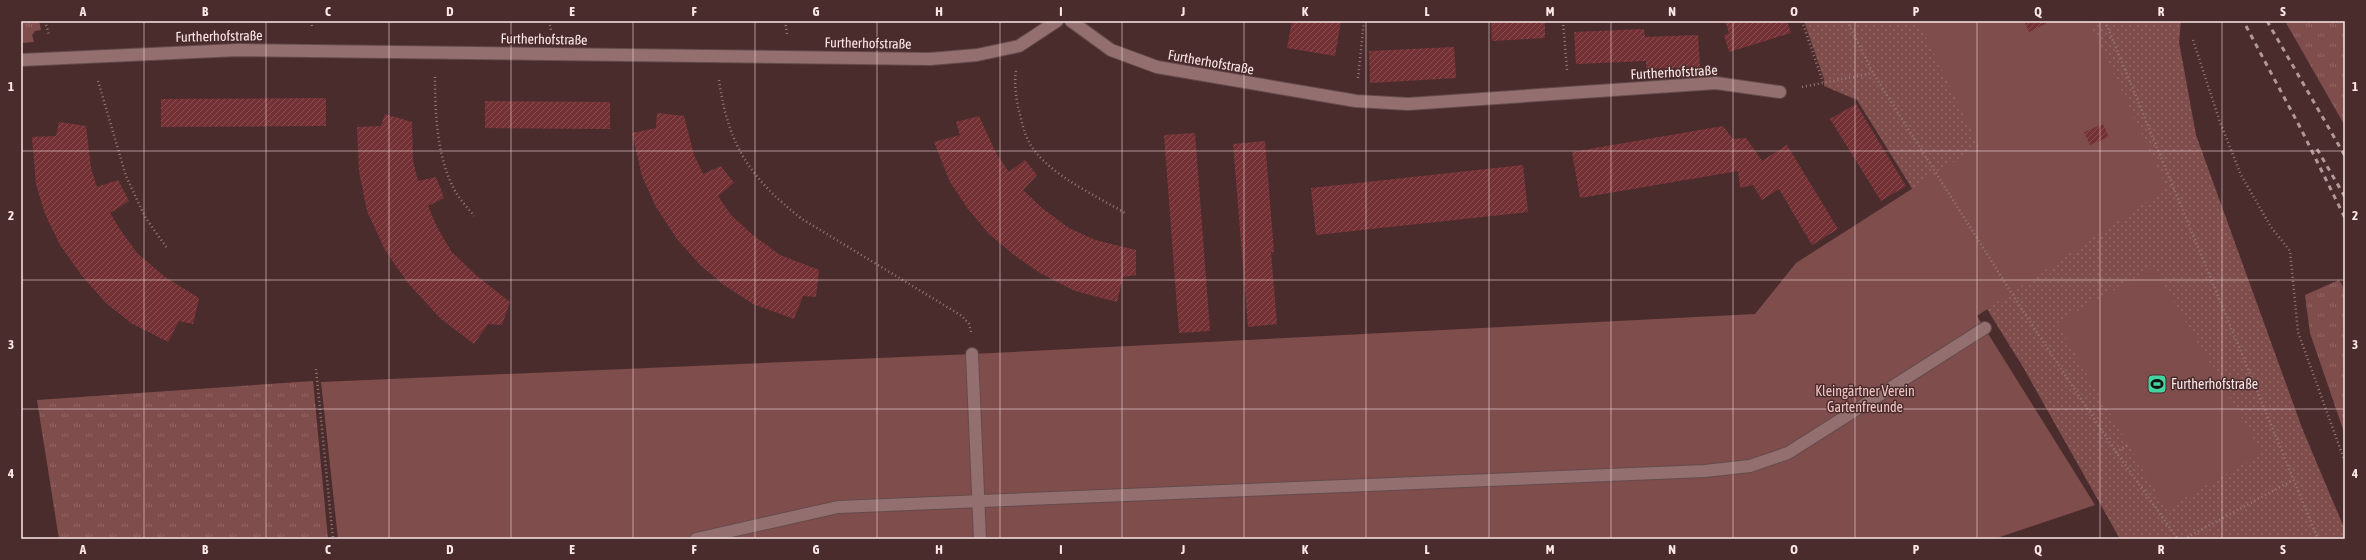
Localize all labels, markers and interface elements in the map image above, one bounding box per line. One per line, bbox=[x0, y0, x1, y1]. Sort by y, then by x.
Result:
text: A bbox=[79, 4, 87, 19]
text: B bbox=[202, 4, 209, 19]
text: C bbox=[325, 4, 331, 19]
text: D bbox=[446, 4, 454, 19]
text: E bbox=[569, 4, 575, 19]
text: F bbox=[691, 4, 697, 19]
text: G bbox=[813, 4, 820, 19]
text: H bbox=[935, 4, 943, 19]
text: I bbox=[1059, 4, 1063, 19]
text: J bbox=[1180, 4, 1185, 19]
text: K bbox=[1302, 4, 1309, 19]
text: L bbox=[1424, 4, 1430, 19]
text: M bbox=[1546, 4, 1555, 19]
text: N bbox=[1668, 4, 1676, 19]
text: O bbox=[1790, 4, 1798, 19]
text: P bbox=[1913, 4, 1920, 19]
text: Q bbox=[2034, 4, 2042, 19]
text: R bbox=[2158, 4, 2165, 19]
text: S bbox=[2280, 4, 2286, 19]
street label: Furtherhofstraße bbox=[175, 27, 263, 45]
street label: Furtherhofstraße bbox=[500, 30, 588, 48]
street label: Furtherhofstraße bbox=[824, 34, 912, 52]
street label: Furtherhofstraße bbox=[1167, 47, 1255, 77]
street label: Furtherhofstraße bbox=[1630, 62, 1718, 82]
text: 1 bbox=[8, 79, 14, 94]
text: 1 bbox=[2352, 79, 2358, 94]
text: 2 bbox=[8, 208, 14, 223]
text: 2 bbox=[2352, 208, 2358, 223]
text: 3 bbox=[8, 337, 14, 352]
text: 3 bbox=[2352, 337, 2358, 352]
sports icon: Furtherhofstraße bbox=[2146, 373, 2168, 395]
place label: Furtherhofstraße bbox=[2171, 376, 2258, 392]
park label: Kleingärtner Verein Gartenfreunde bbox=[1815, 383, 1915, 415]
text: 4 bbox=[7, 466, 14, 481]
text: 4 bbox=[2351, 466, 2358, 481]
text: A bbox=[79, 542, 87, 557]
text: B bbox=[202, 542, 209, 557]
text: C bbox=[325, 542, 331, 557]
text: D bbox=[446, 542, 454, 557]
text: E bbox=[569, 542, 575, 557]
text: F bbox=[691, 542, 697, 557]
text: G bbox=[813, 542, 820, 557]
text: H bbox=[935, 542, 943, 557]
text: I bbox=[1059, 542, 1063, 557]
text: J bbox=[1180, 542, 1185, 557]
text: K bbox=[1302, 542, 1309, 557]
text: L bbox=[1424, 542, 1430, 557]
text: M bbox=[1546, 542, 1555, 557]
text: N bbox=[1668, 542, 1676, 557]
text: O bbox=[1790, 542, 1798, 557]
text: P bbox=[1913, 542, 1920, 557]
text: Q bbox=[2034, 542, 2042, 557]
text: R bbox=[2158, 542, 2165, 557]
text: S bbox=[2280, 542, 2286, 557]

